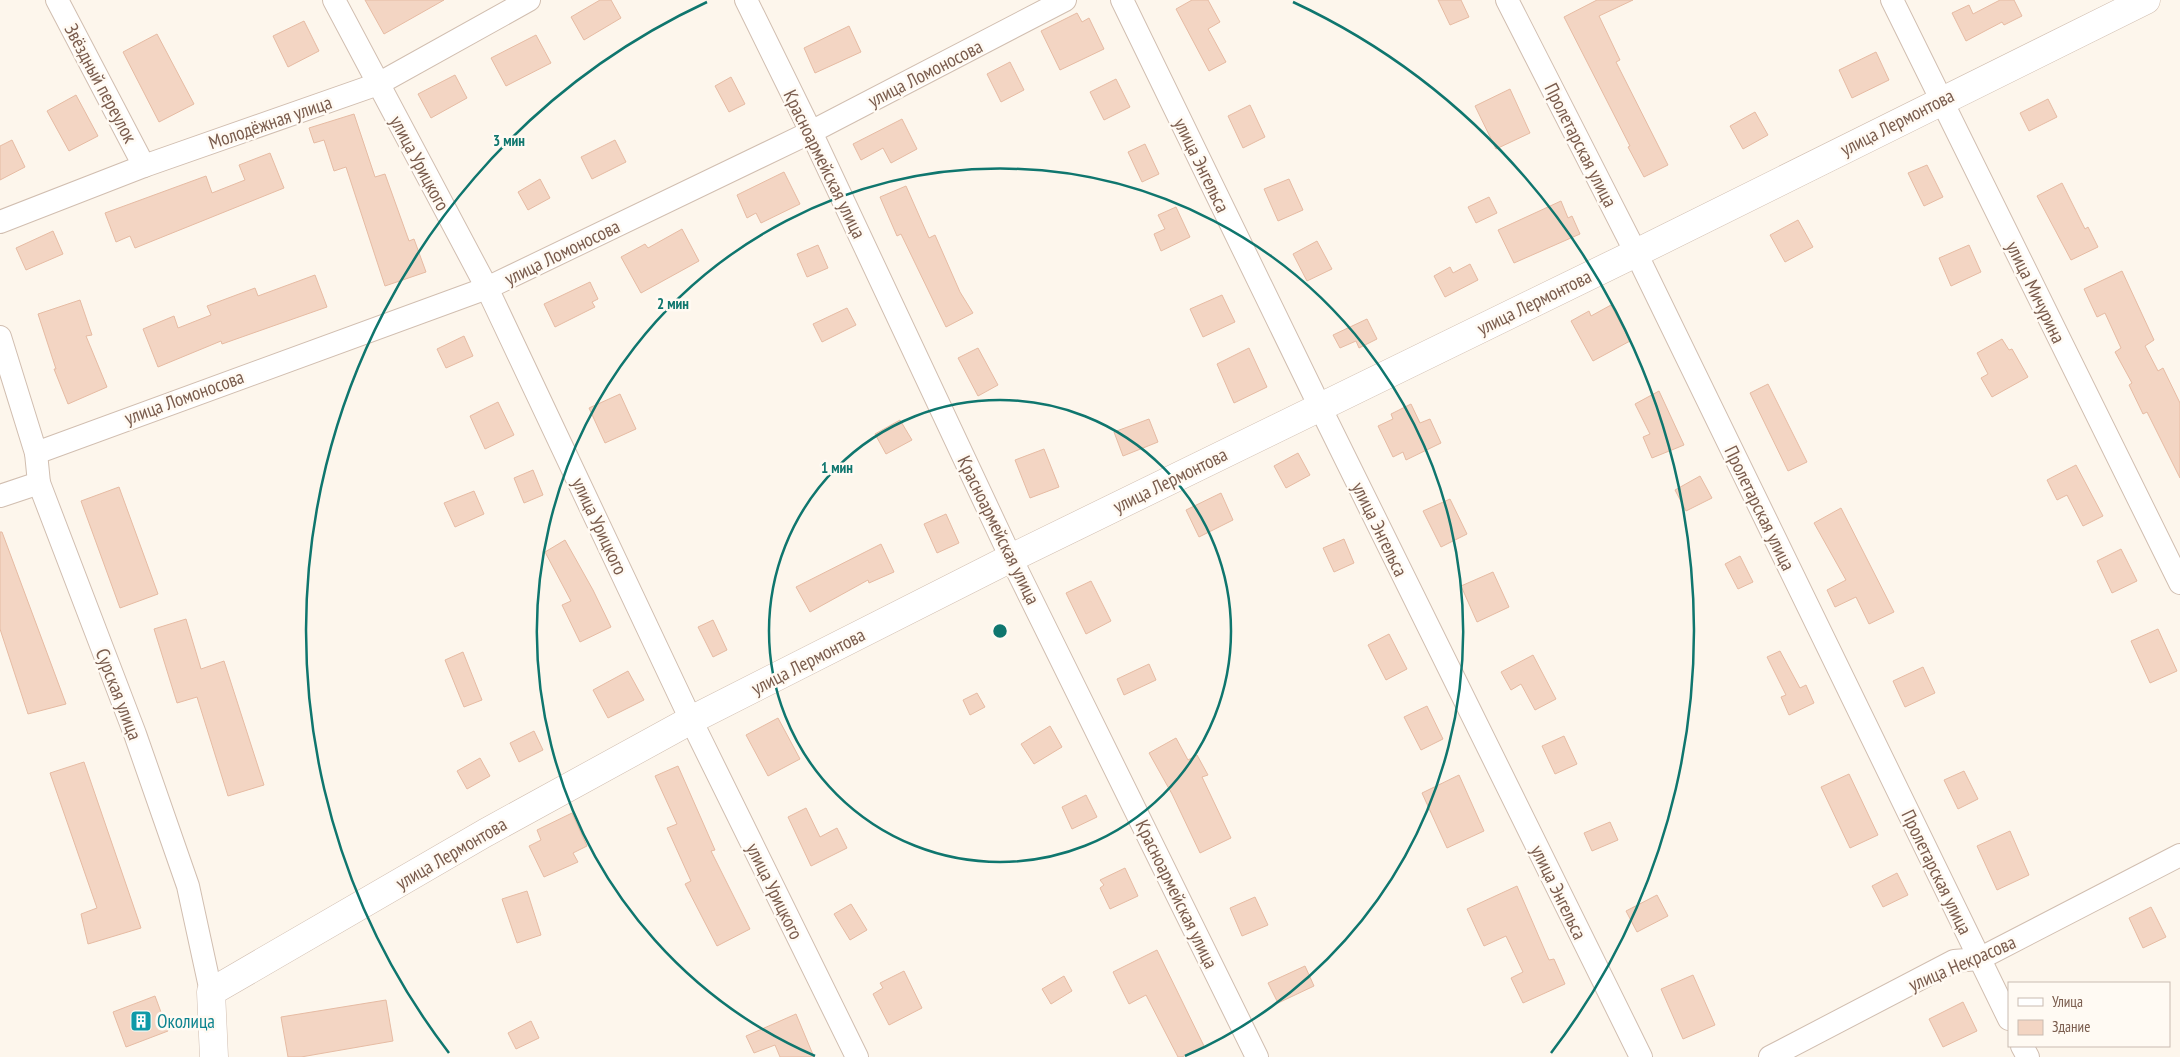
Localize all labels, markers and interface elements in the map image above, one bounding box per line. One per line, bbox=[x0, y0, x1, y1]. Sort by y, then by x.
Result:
street label: Звёздный переулок bbox=[60, 19, 143, 147]
street label: улица Ломоносова bbox=[864, 34, 986, 112]
street label: Пролетарская улица bbox=[1539, 79, 1623, 211]
street label: улица Лермонтова bbox=[1836, 83, 1958, 161]
street label: Красноармейская улица bbox=[779, 86, 871, 242]
street label: Молодёжная улица bbox=[205, 90, 335, 154]
street label: улица Урицкого bbox=[385, 111, 455, 215]
street label: улица Энгельса bbox=[1169, 114, 1235, 216]
text: 3 мин bbox=[493, 131, 525, 150]
street label: улица Ломоносова bbox=[500, 214, 624, 290]
street label: улица Мичурина bbox=[2001, 237, 2071, 347]
street label: улица Лермонтова bbox=[1473, 264, 1595, 340]
text: 2 мин bbox=[657, 294, 689, 313]
street label: улица Ломоносова bbox=[121, 364, 247, 430]
street label: улица Лермонтова bbox=[1109, 442, 1231, 518]
street label: Пролетарская улица bbox=[1719, 442, 1801, 574]
street label: Красноармейская улица bbox=[953, 452, 1045, 608]
text: 1 мин bbox=[821, 458, 853, 477]
street label: улица Урицкого bbox=[567, 474, 633, 578]
street label: улица Энгельса bbox=[1347, 478, 1413, 580]
street label: улица Лермонтова bbox=[747, 622, 869, 700]
centre of rings bbox=[991, 622, 1009, 640]
street label: Сурская улица bbox=[91, 645, 147, 743]
street label: Пролетарская улица bbox=[1896, 806, 1978, 938]
street label: улица Лермонтова bbox=[391, 812, 511, 894]
street label: Красноармейская улица bbox=[1131, 816, 1223, 972]
street label: улица Урицкого bbox=[741, 839, 809, 943]
street label: улица Энгельса bbox=[1526, 841, 1592, 943]
street label: улица Некрасова bbox=[1905, 930, 2019, 996]
legend bbox=[2008, 982, 2170, 1047]
text: Улица bbox=[2052, 992, 2083, 1011]
building icon: Околица bbox=[129, 1009, 153, 1033]
place label: Околица bbox=[157, 1009, 215, 1033]
text: Здание bbox=[2052, 1017, 2090, 1036]

